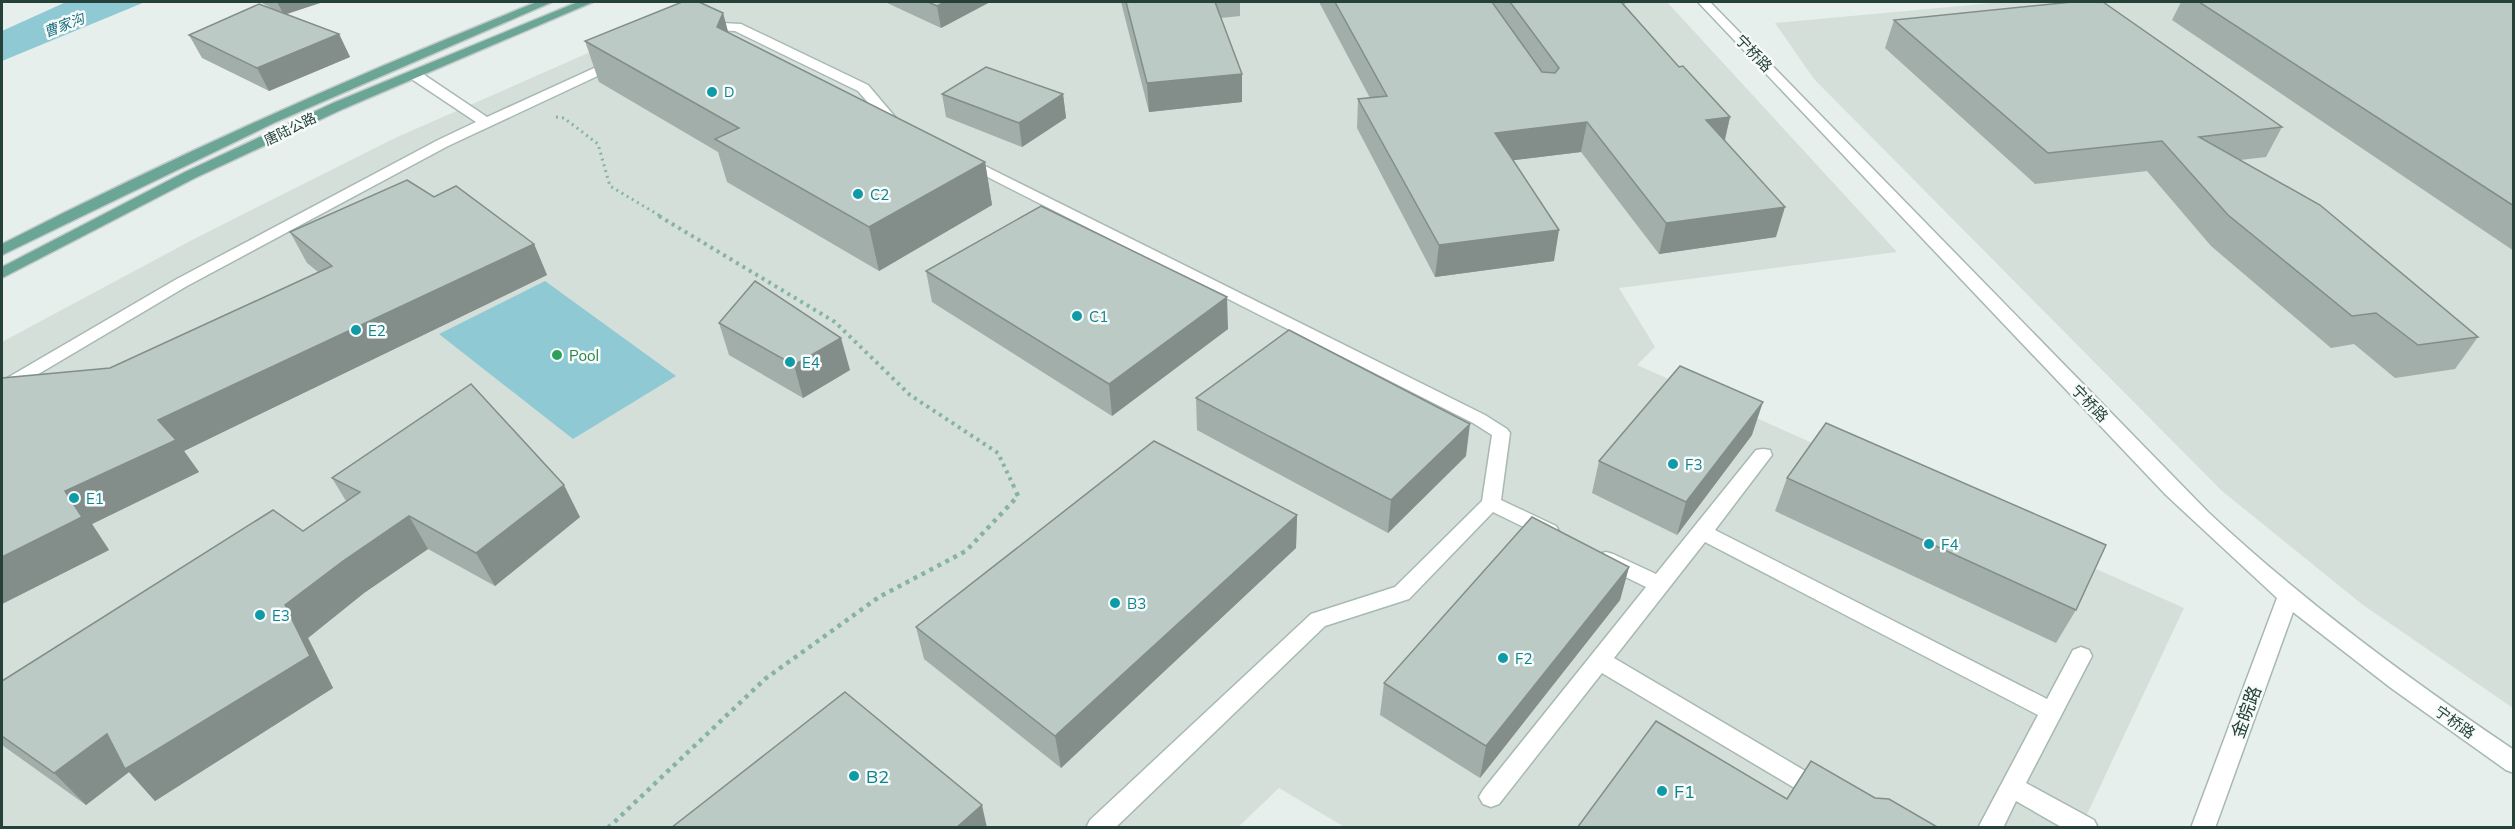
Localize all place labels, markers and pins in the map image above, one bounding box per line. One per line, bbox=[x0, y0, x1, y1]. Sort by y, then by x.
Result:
place label: D bbox=[724, 83, 734, 101]
marker: D bbox=[705, 85, 719, 99]
place label: C2 bbox=[870, 185, 889, 204]
marker: C2 bbox=[851, 187, 865, 201]
place label: C1 bbox=[1089, 307, 1108, 326]
marker: C1 bbox=[1070, 309, 1084, 323]
place label: E2 bbox=[368, 321, 386, 340]
marker: E2 bbox=[349, 323, 363, 337]
place label: Pool bbox=[569, 346, 599, 365]
marker: Pool bbox=[550, 348, 564, 362]
place label: E4 bbox=[802, 353, 820, 372]
marker: E4 bbox=[783, 355, 797, 369]
place label: F3 bbox=[1685, 455, 1702, 474]
marker: F3 bbox=[1666, 457, 1680, 471]
place label: E1 bbox=[86, 489, 104, 508]
marker: E1 bbox=[67, 491, 81, 505]
place label: F4 bbox=[1941, 535, 1958, 554]
marker: F4 bbox=[1922, 537, 1936, 551]
place label: B3 bbox=[1127, 594, 1146, 613]
marker: B3 bbox=[1108, 596, 1122, 610]
place label: E3 bbox=[272, 606, 290, 625]
marker: E3 bbox=[253, 608, 267, 622]
place label: F2 bbox=[1515, 649, 1532, 668]
marker: F2 bbox=[1496, 651, 1510, 665]
place label: B2 bbox=[866, 765, 889, 788]
marker: B2 bbox=[847, 769, 861, 783]
place label: F1 bbox=[1674, 780, 1695, 803]
marker: F1 bbox=[1655, 784, 1669, 798]

